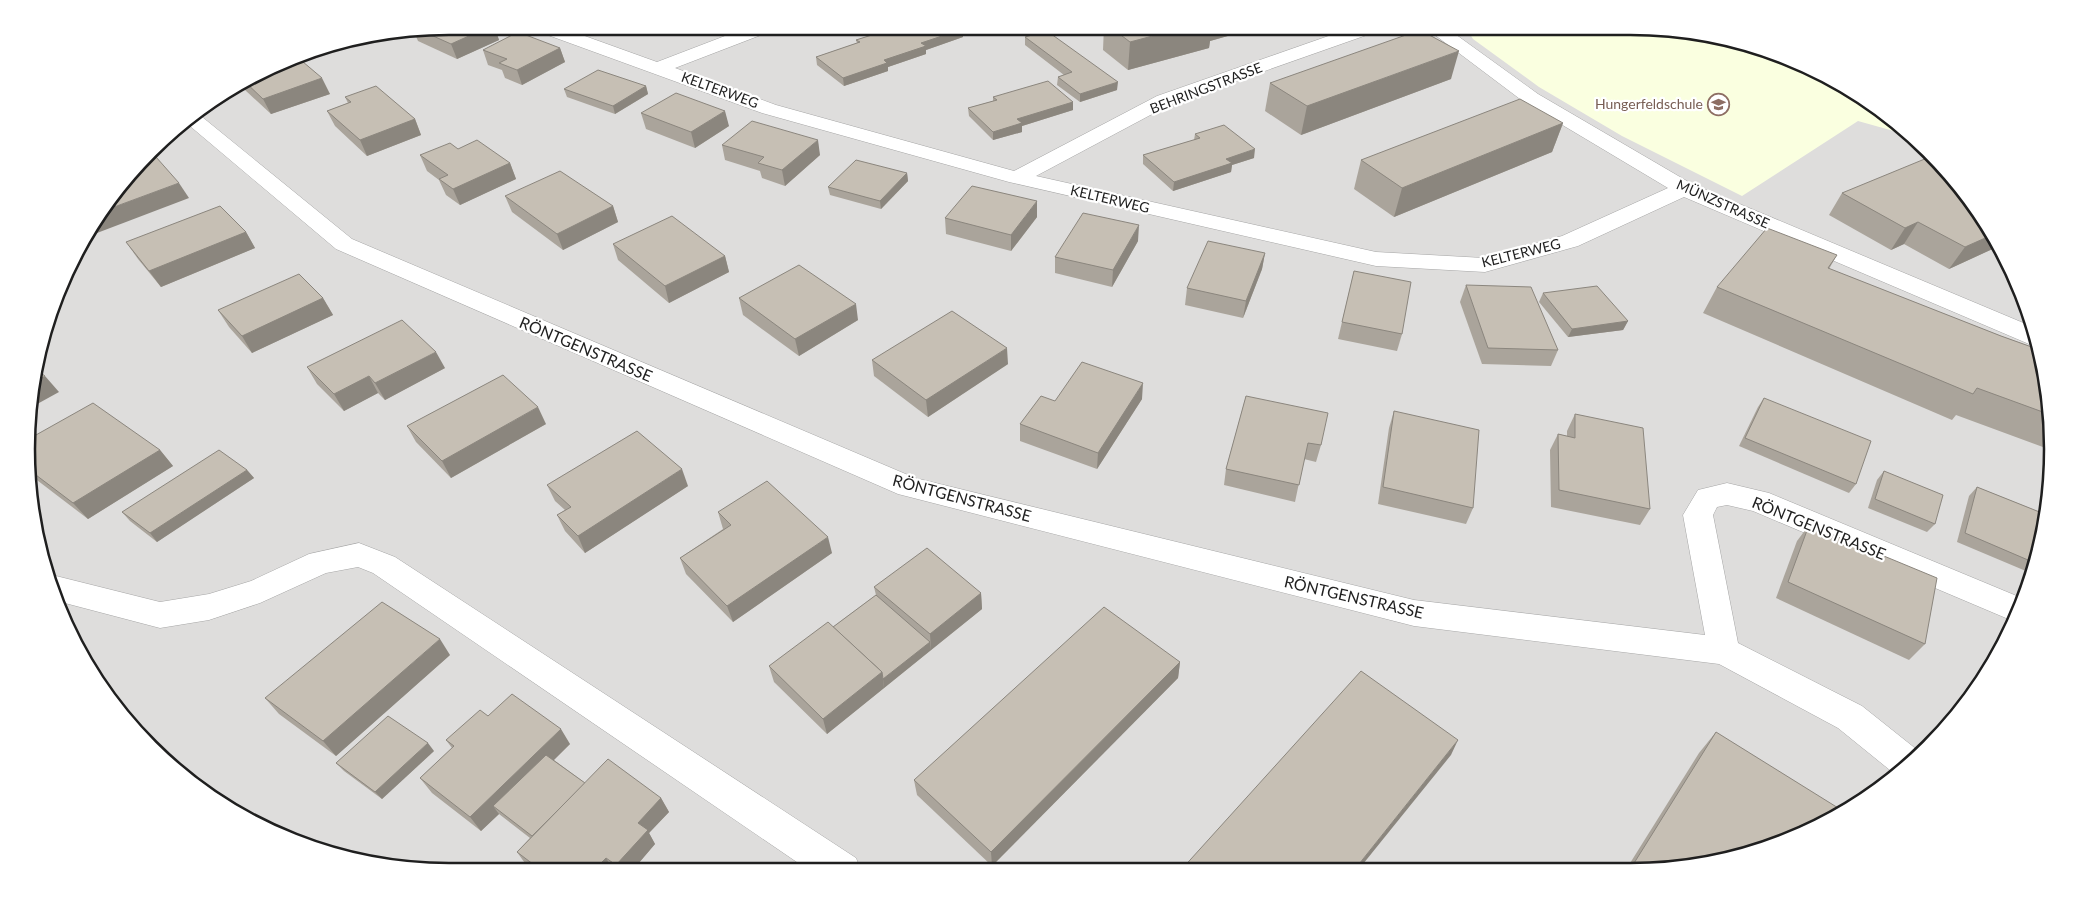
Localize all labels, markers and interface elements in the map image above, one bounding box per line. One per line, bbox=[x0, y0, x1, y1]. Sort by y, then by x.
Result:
street label: BEHRINGSTRASSE bbox=[1147, 58, 1264, 117]
street label: KELTERWEG bbox=[679, 68, 761, 111]
school or university icon: Hungerfeldschule bbox=[1707, 92, 1731, 116]
place label: Hungerfeldschule bbox=[1595, 95, 1703, 112]
street label: MÜNZSTRASSE bbox=[1674, 175, 1772, 232]
street label: KELTERWEG bbox=[1069, 181, 1151, 216]
street label: KELTERWEG bbox=[1480, 234, 1562, 271]
street label: RÖNTGENSTRASSE bbox=[517, 312, 656, 385]
street label: RÖNTGENSTRASSE bbox=[891, 470, 1033, 525]
street label: RÖNTGENSTRASSE bbox=[1750, 492, 1889, 563]
street label: RÖNTGENSTRASSE bbox=[1282, 571, 1426, 622]

